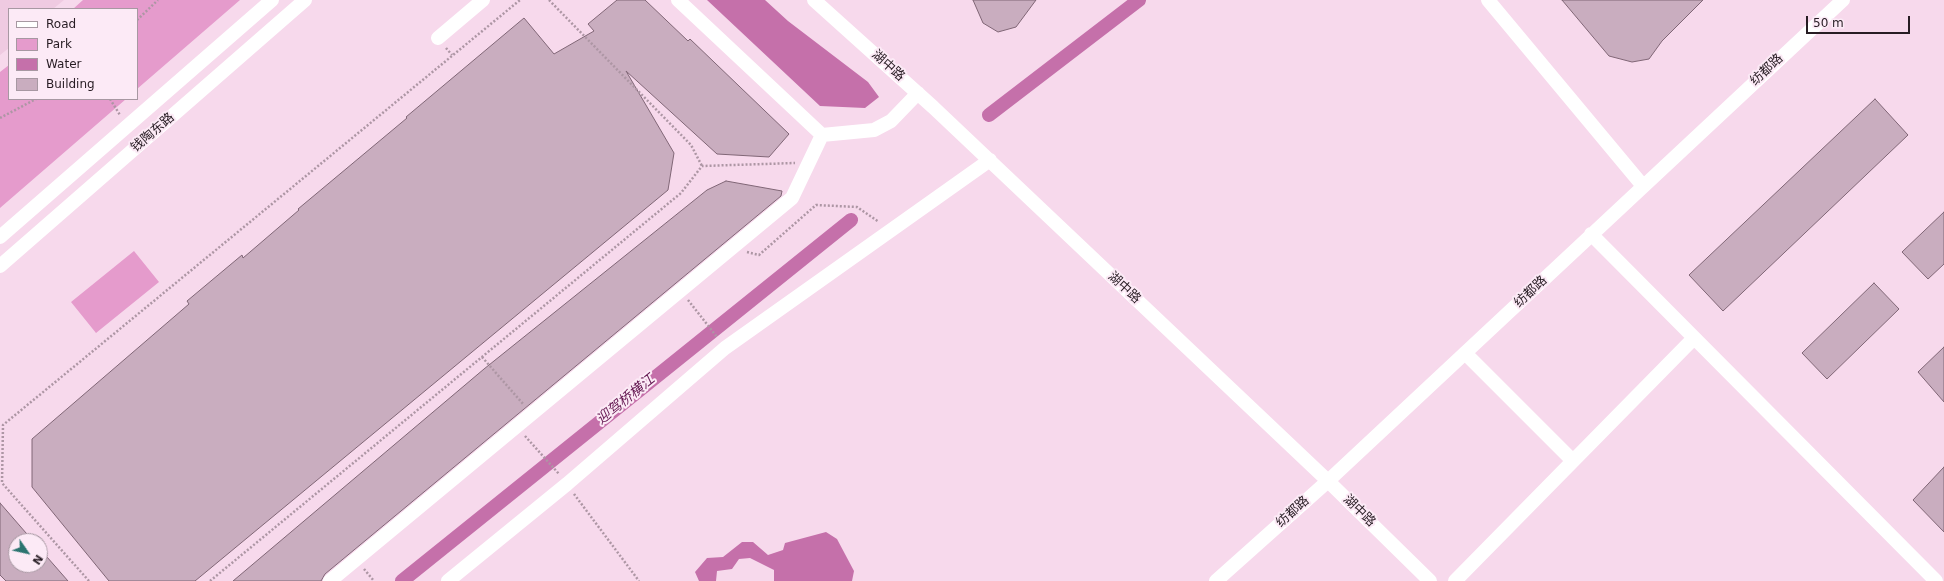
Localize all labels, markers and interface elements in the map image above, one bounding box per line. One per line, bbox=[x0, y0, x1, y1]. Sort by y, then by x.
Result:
legend bbox=[8, 8, 138, 100]
scale bar bbox=[1808, 8, 1912, 34]
text: 50 m bbox=[1813, 16, 1844, 30]
text: Road bbox=[46, 17, 76, 31]
text: Park bbox=[46, 37, 72, 51]
street label: 湖中路 bbox=[868, 47, 908, 85]
street label: 纺都路 bbox=[1747, 51, 1787, 89]
text: Water bbox=[46, 57, 81, 71]
text: Building bbox=[46, 77, 95, 91]
street label: 钱陶东路 bbox=[128, 110, 178, 156]
street label: 湖中路 bbox=[1104, 269, 1144, 307]
street label: 纺都路 bbox=[1511, 273, 1551, 311]
water label: 迎驾桥横江 bbox=[594, 371, 658, 429]
street label: 湖中路 bbox=[1340, 492, 1378, 530]
street label: 纺都路 bbox=[1273, 493, 1313, 531]
north arrow bbox=[8, 533, 48, 573]
text: N bbox=[30, 552, 46, 567]

